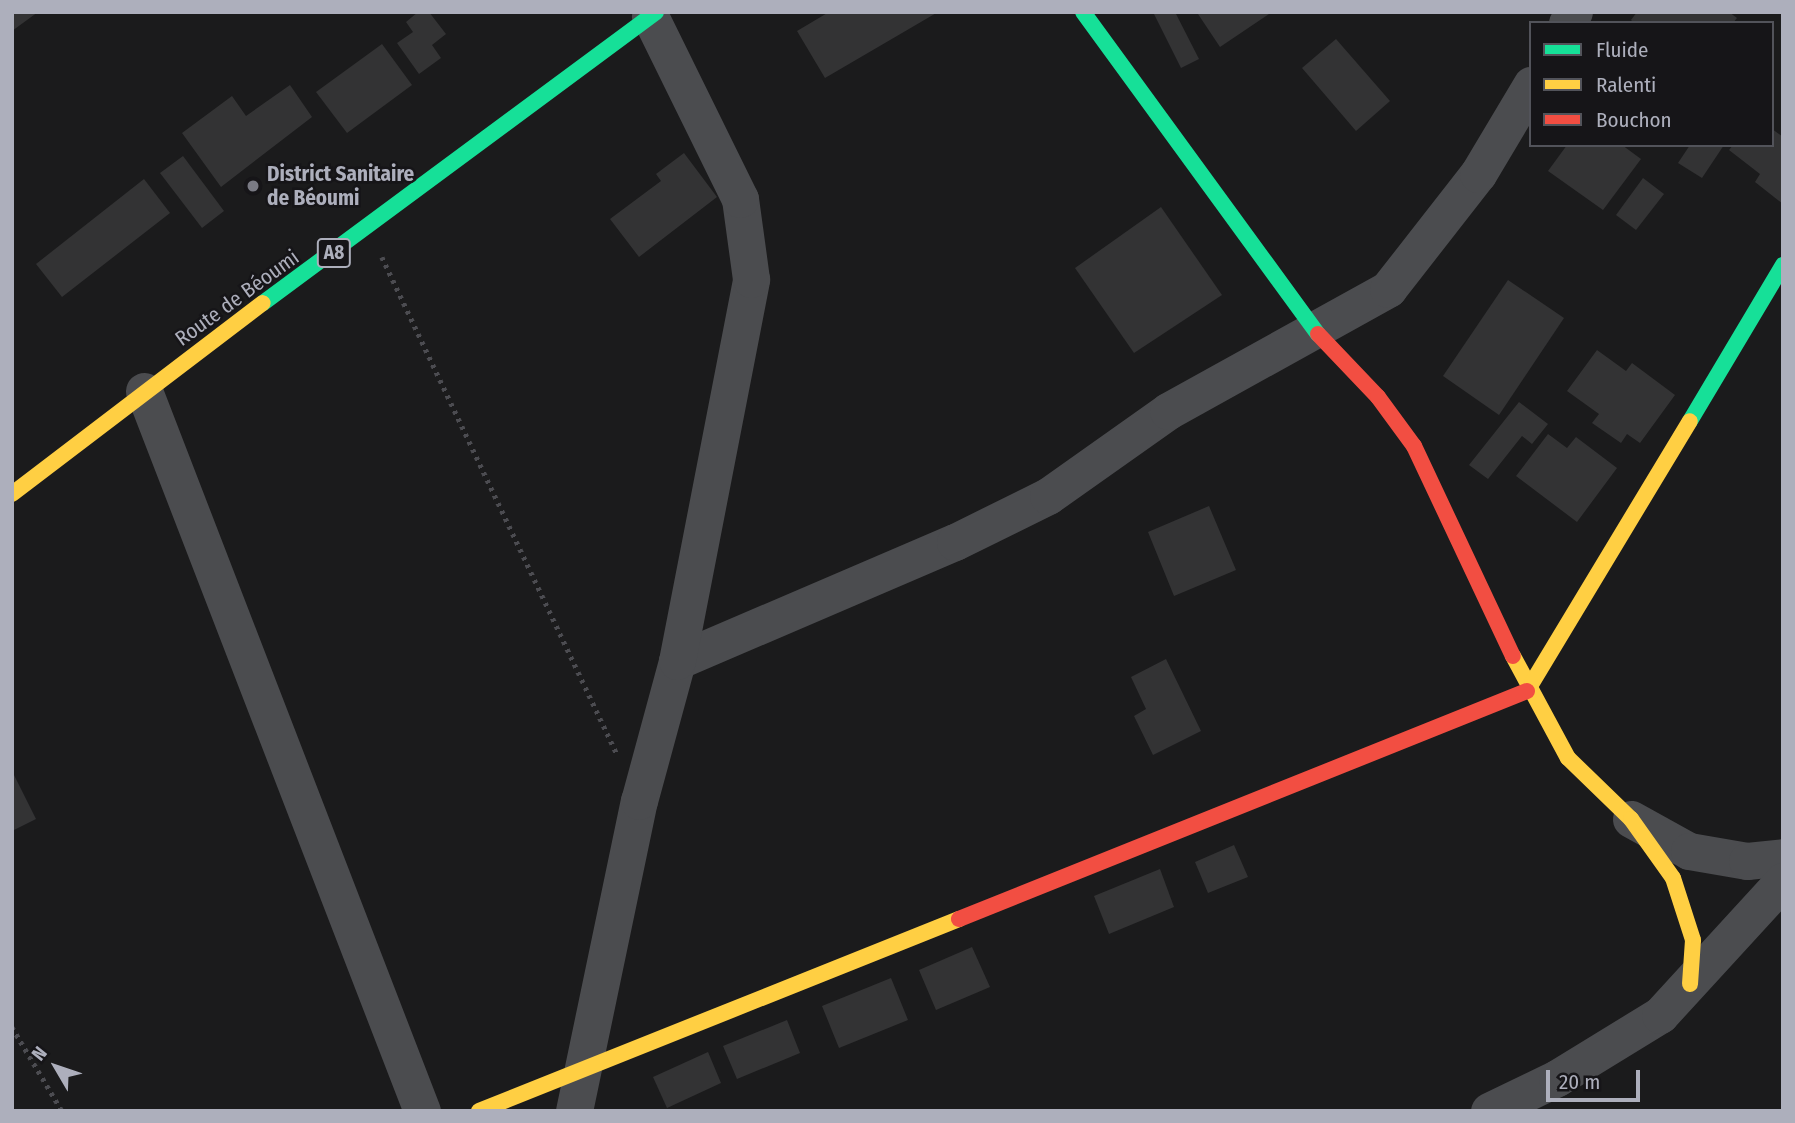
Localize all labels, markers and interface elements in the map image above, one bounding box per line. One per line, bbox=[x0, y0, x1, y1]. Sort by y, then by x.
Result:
legend bbox=[1529, 21, 1774, 147]
text: Fluide bbox=[1596, 37, 1648, 63]
text: Ralenti bbox=[1596, 72, 1656, 98]
text: Bouchon bbox=[1596, 107, 1672, 133]
place label: District Sanitaire de Béoumi bbox=[267, 161, 414, 211]
marker: District Sanitaire de Béoumi bbox=[245, 178, 261, 194]
road number: A8 bbox=[316, 238, 352, 268]
street label: Route de Béoumi bbox=[170, 245, 304, 351]
north arrow bbox=[21, 1032, 91, 1102]
text: N bbox=[27, 1042, 52, 1065]
scale bar bbox=[1550, 1056, 1644, 1100]
text: 20 m bbox=[1559, 1069, 1600, 1095]

